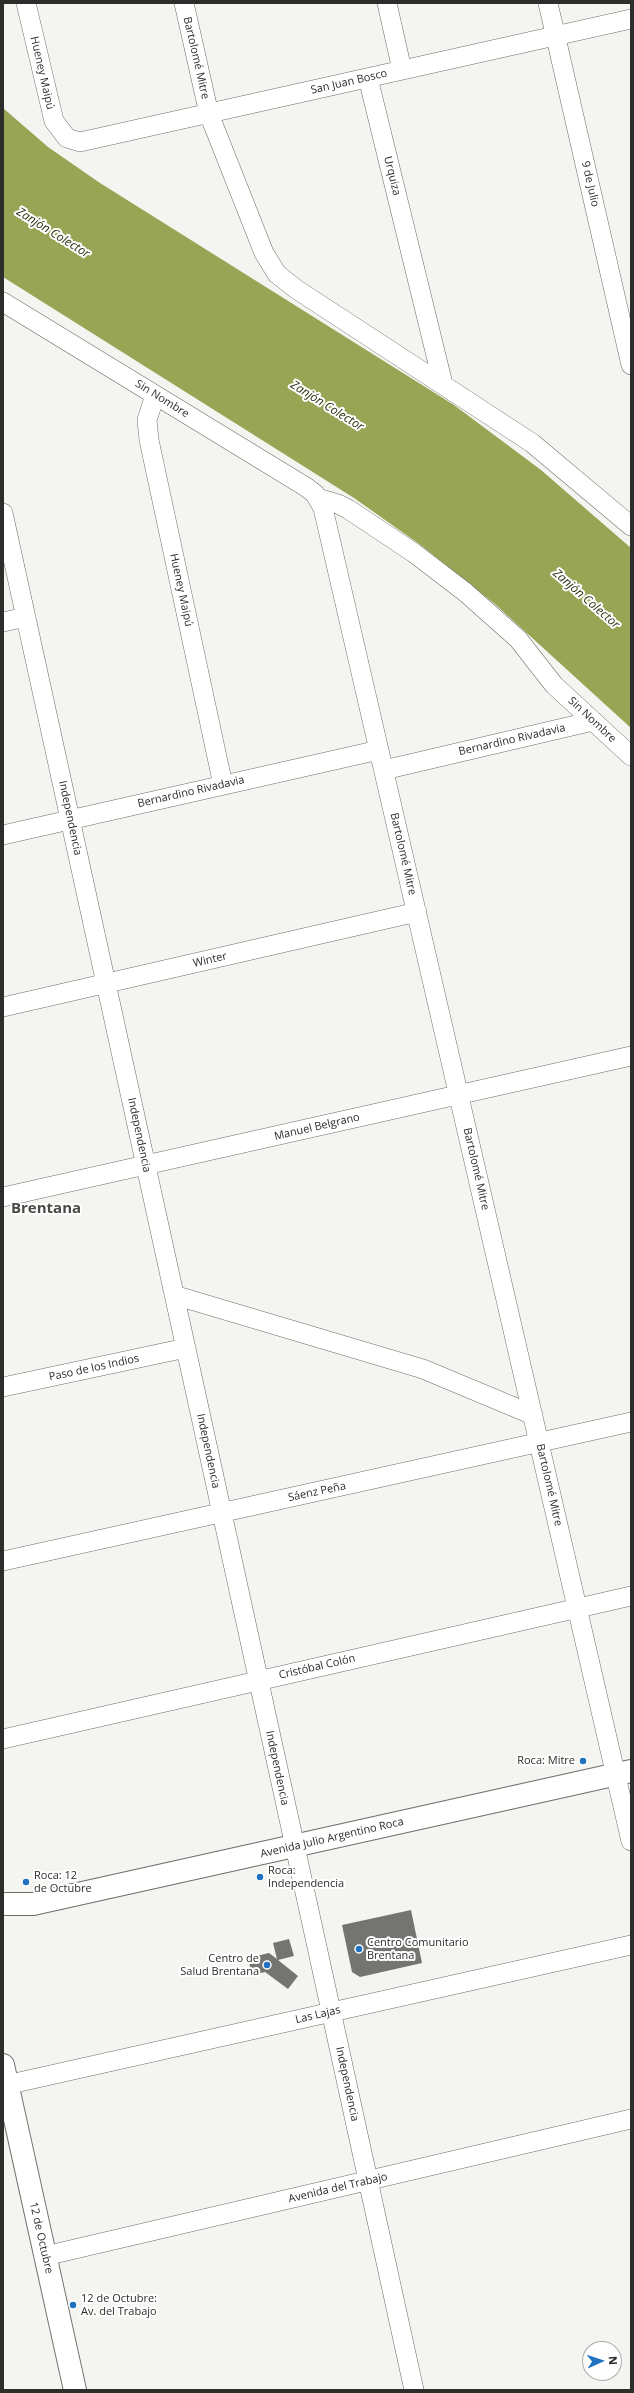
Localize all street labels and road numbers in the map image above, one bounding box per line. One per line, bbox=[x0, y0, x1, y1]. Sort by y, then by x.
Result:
street label: Bartolomé Mitre bbox=[180, 16, 212, 100]
street label: Hueney Maipú bbox=[27, 35, 57, 111]
street label: San Juan Bosco bbox=[310, 67, 388, 97]
street label: Urquiza bbox=[381, 155, 403, 197]
street label: 9 de Julio bbox=[578, 160, 602, 208]
street label: Sin Nombre bbox=[133, 377, 191, 421]
street label: Hueney Maipú bbox=[167, 552, 195, 628]
street label: Sin Nombre bbox=[565, 694, 619, 746]
street label: Bernardino Rivadavia bbox=[457, 721, 567, 759]
street label: Bernardino Rivadavia bbox=[136, 773, 246, 811]
street label: Independencia bbox=[56, 779, 84, 857]
street label: Bartolomé Mitre bbox=[387, 812, 419, 896]
street label: Winter bbox=[192, 950, 228, 970]
street label: Independencia bbox=[125, 1096, 153, 1174]
street label: Manuel Belgrano bbox=[273, 1111, 361, 1143]
street label: Bartolomé Mitre bbox=[460, 1127, 492, 1211]
street label: Paso de los Indios bbox=[48, 1352, 140, 1384]
street label: Independencia bbox=[194, 1412, 222, 1490]
street label: Bartolomé Mitre bbox=[533, 1443, 565, 1527]
street label: Sáenz Peña bbox=[287, 1479, 347, 1505]
street label: Cristóbal Colón bbox=[277, 1652, 357, 1682]
street label: Independencia bbox=[263, 1729, 291, 1807]
street label: Avenida Julio Argentino Roca bbox=[259, 1815, 405, 1861]
street label: Las Lajas bbox=[294, 2003, 342, 2027]
street label: Independencia bbox=[333, 2045, 361, 2123]
street label: Avenida del Trabajo bbox=[287, 2170, 389, 2206]
street label: 12 de Octubre bbox=[26, 2201, 56, 2275]

